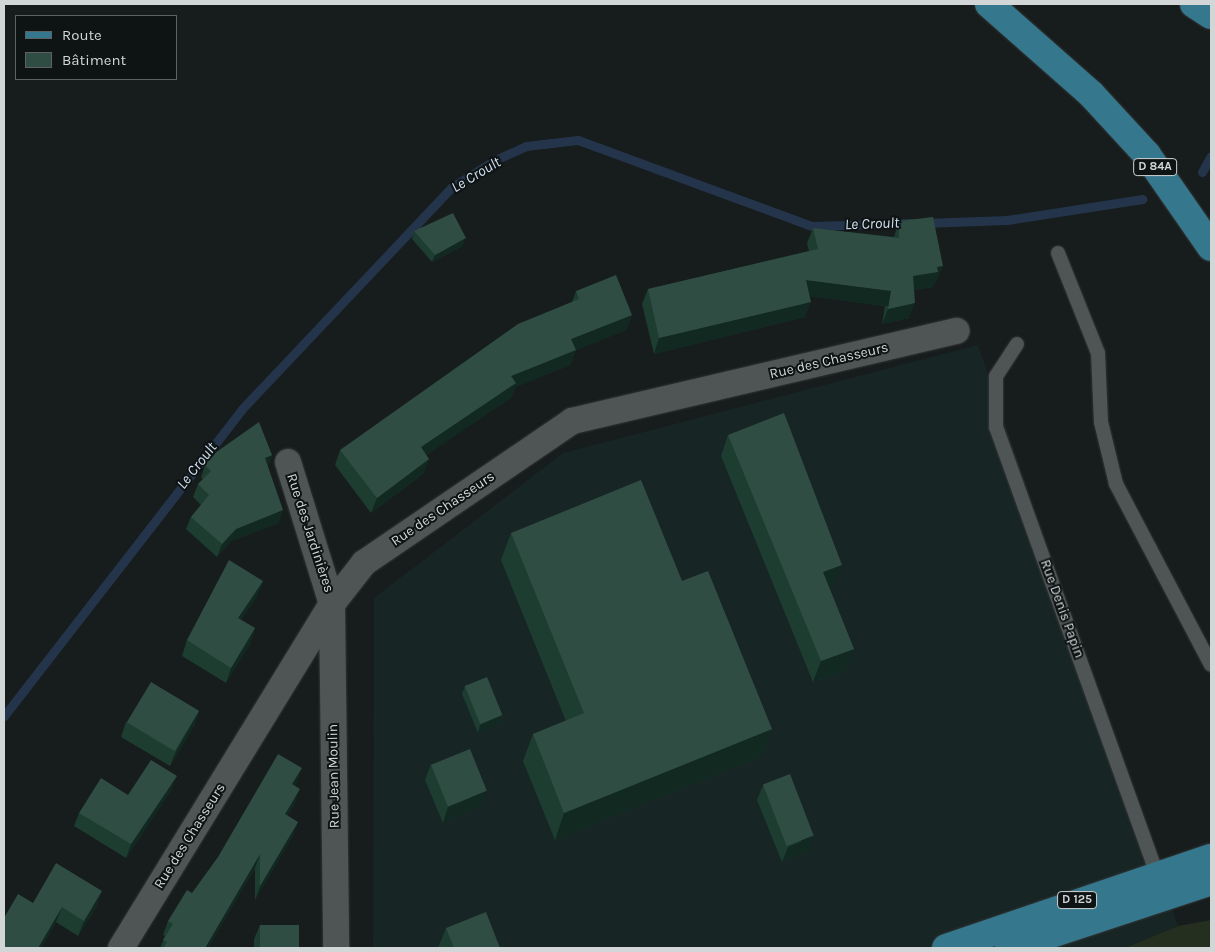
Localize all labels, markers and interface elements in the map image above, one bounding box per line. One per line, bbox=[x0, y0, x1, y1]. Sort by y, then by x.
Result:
legend bbox=[15, 15, 178, 80]
text: Route bbox=[62, 26, 102, 44]
text: Bâtiment bbox=[62, 51, 126, 69]
water label: Le Croult bbox=[448, 153, 504, 197]
road number: D 84A bbox=[1132, 158, 1178, 176]
water label: Le Croult bbox=[845, 214, 899, 234]
street label: Rue des Chasseurs bbox=[768, 339, 890, 383]
water label: Le Croult bbox=[173, 439, 221, 493]
street label: Rue des Chasseurs bbox=[388, 468, 498, 550]
street label: Rue des Jardinières bbox=[283, 471, 337, 595]
street label: Rue Denis Papin bbox=[1036, 557, 1088, 661]
street label: Rue Jean Moulin bbox=[325, 724, 343, 828]
street label: Rue des Chasseurs bbox=[151, 780, 229, 892]
road number: D 125 bbox=[1057, 890, 1097, 910]

